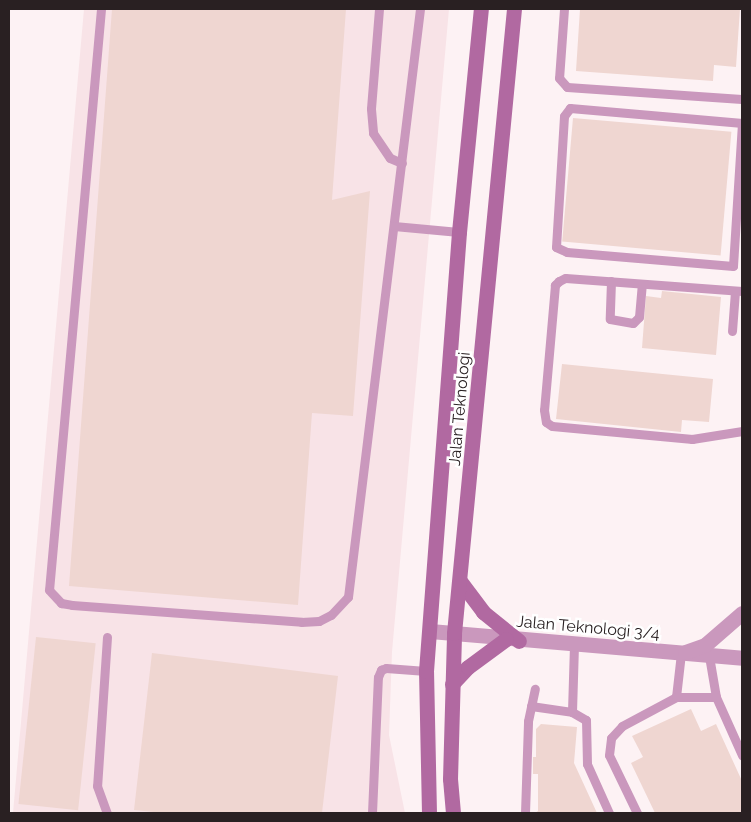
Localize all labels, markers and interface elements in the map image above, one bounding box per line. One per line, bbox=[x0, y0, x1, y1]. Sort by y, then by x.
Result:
street label: Jalan Teknologi bbox=[445, 351, 475, 467]
street label: Jalan Teknologi 3/4 bbox=[515, 612, 661, 644]

